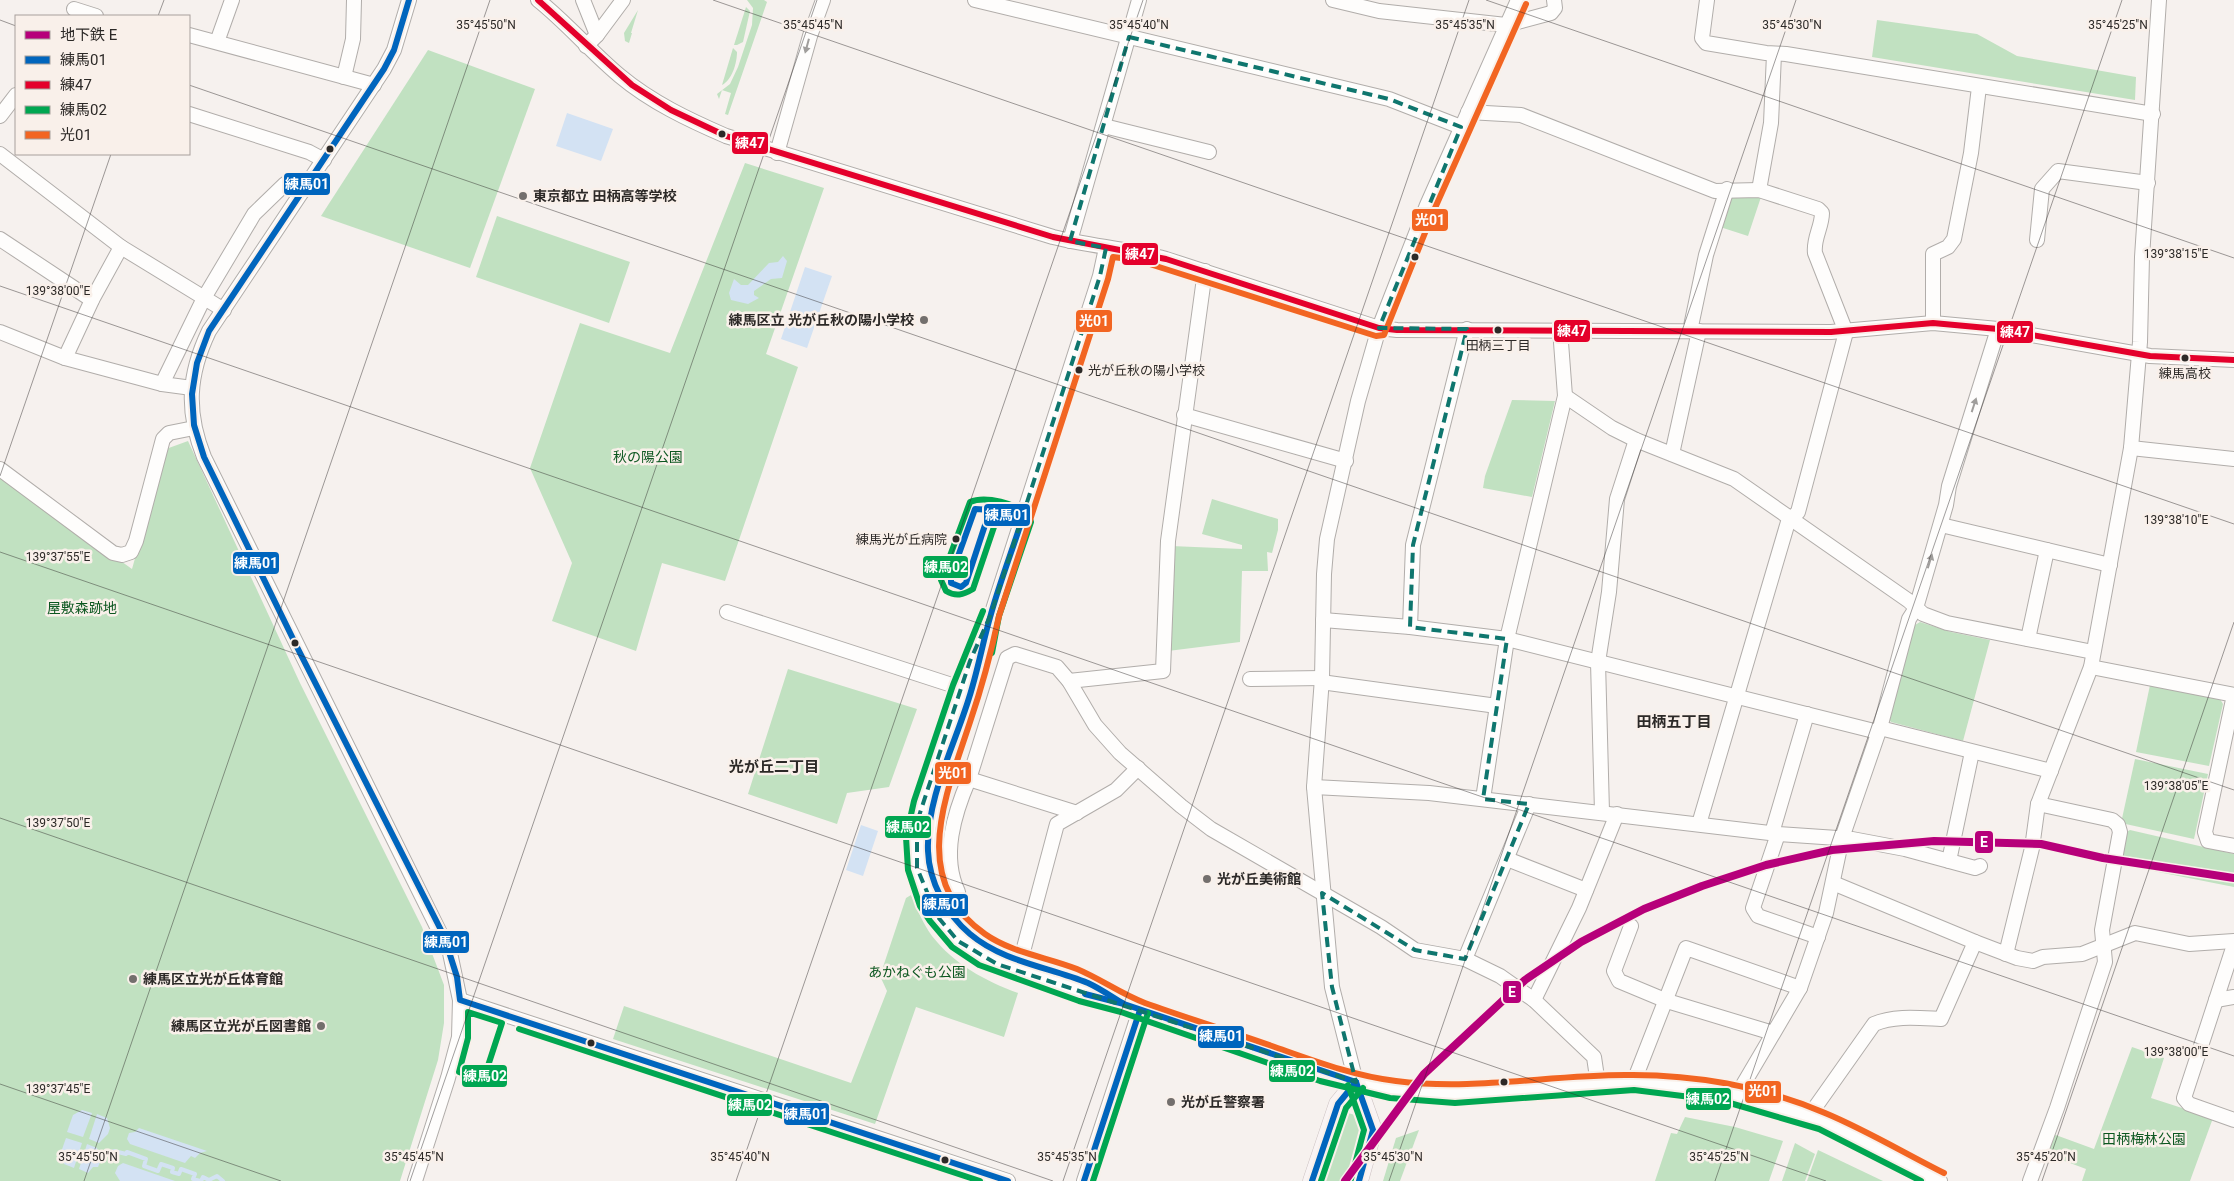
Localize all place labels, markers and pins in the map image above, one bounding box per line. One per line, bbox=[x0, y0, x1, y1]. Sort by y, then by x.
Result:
unlabelled marker bbox=[717, 129, 727, 139]
unlabelled marker bbox=[325, 144, 335, 154]
place label: 東京都立 田柄高等学校 bbox=[533, 188, 676, 204]
marker: 東京都立 田柄高等学校 bbox=[517, 190, 529, 202]
unlabelled marker bbox=[1410, 252, 1420, 262]
place label: 練馬区立 光が丘秋の陽小学校 bbox=[729, 312, 914, 328]
marker: 練馬区立 光が丘秋の陽小学校 bbox=[918, 314, 930, 326]
marker: 田柄三丁目 bbox=[1493, 325, 1503, 335]
place label: 田柄三丁目 bbox=[1465, 338, 1531, 353]
marker: 練馬高校 bbox=[2180, 353, 2190, 363]
place label: 光が丘秋の陽小学校 bbox=[1088, 363, 1205, 378]
marker: 光が丘秋の陽小学校 bbox=[1074, 365, 1084, 375]
place label: 練馬高校 bbox=[2159, 366, 2211, 381]
place label: 練馬光が丘病院 bbox=[856, 532, 947, 547]
marker: 練馬光が丘病院 bbox=[951, 534, 961, 544]
unlabelled marker bbox=[290, 638, 300, 648]
place label: 光が丘美術館 bbox=[1217, 871, 1301, 887]
marker: 光が丘美術館 bbox=[1201, 873, 1213, 885]
place label: 練馬区立光が丘体育館 bbox=[143, 971, 283, 987]
marker: 練馬区立光が丘体育館 bbox=[127, 973, 139, 985]
place label: 練馬区立光が丘図書館 bbox=[171, 1018, 311, 1034]
marker: 練馬区立光が丘図書館 bbox=[315, 1020, 327, 1032]
unlabelled marker bbox=[586, 1038, 596, 1048]
unlabelled marker bbox=[1499, 1077, 1509, 1087]
place label: 光が丘警察署 bbox=[1181, 1094, 1265, 1110]
marker: 光が丘警察署 bbox=[1165, 1096, 1177, 1108]
unlabelled marker bbox=[940, 1155, 950, 1165]

